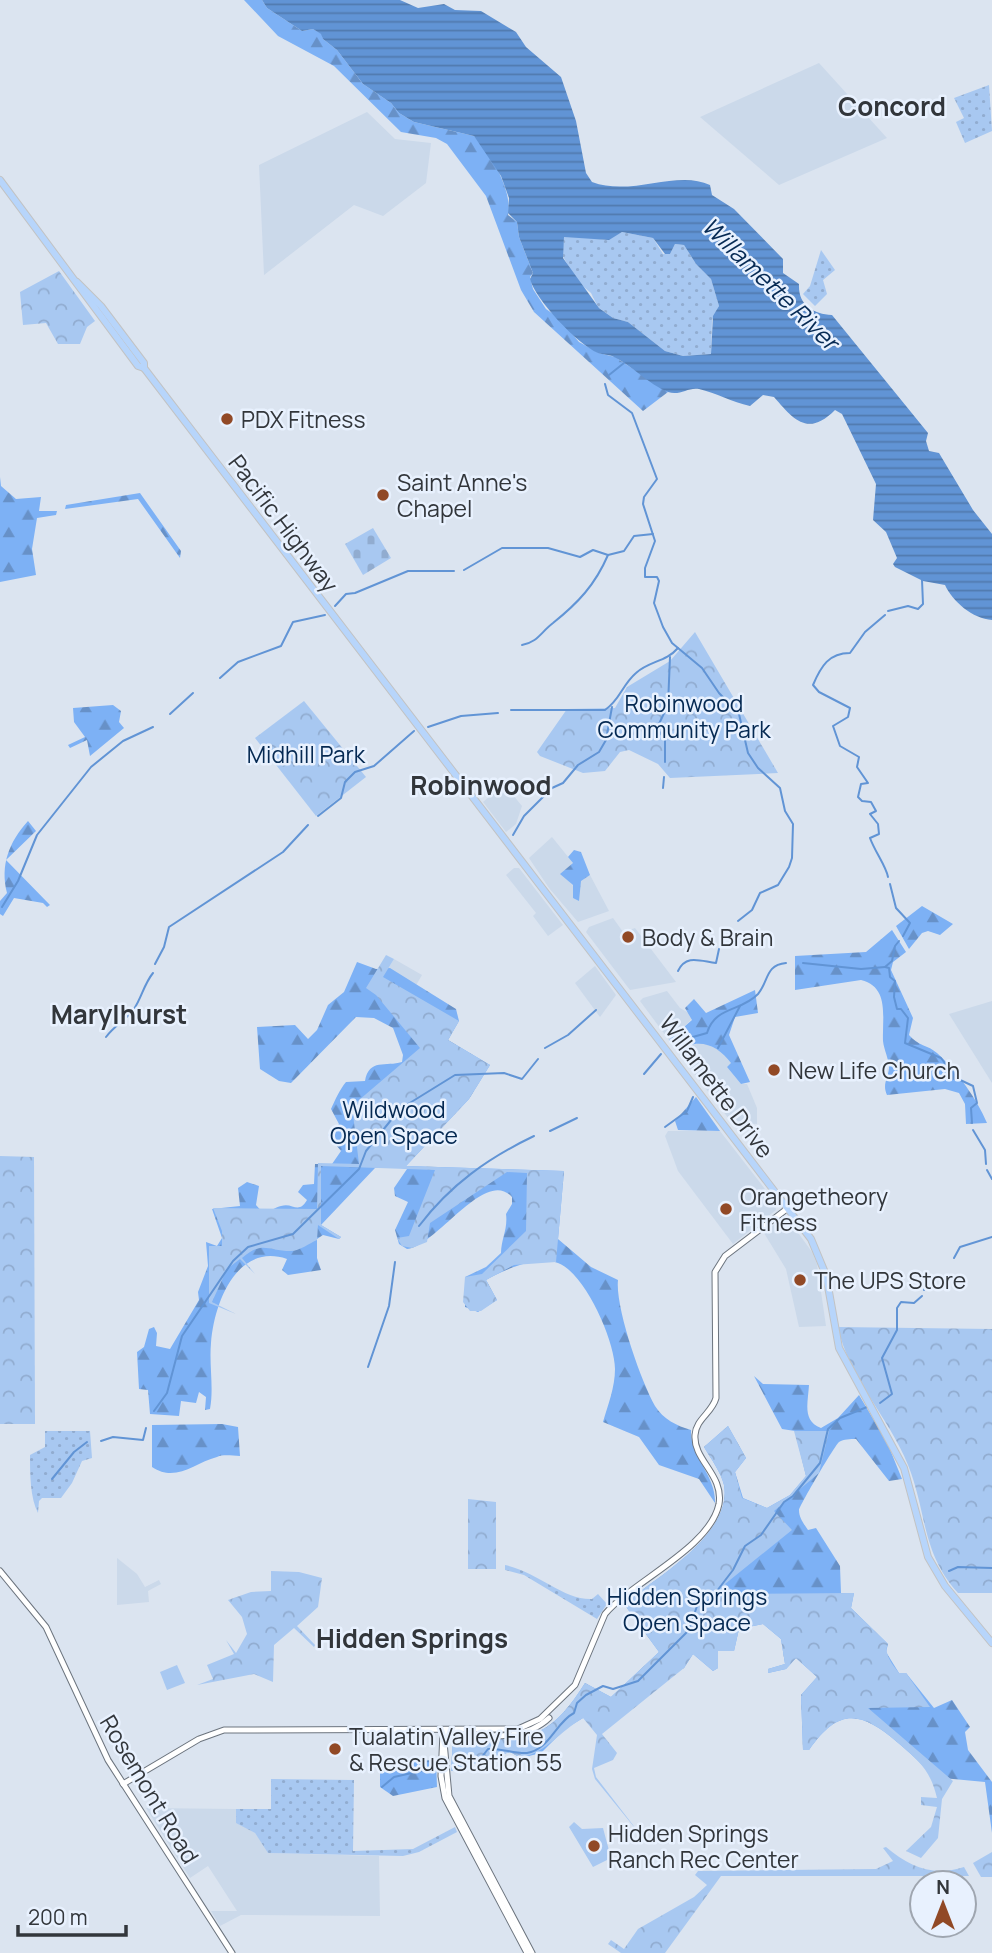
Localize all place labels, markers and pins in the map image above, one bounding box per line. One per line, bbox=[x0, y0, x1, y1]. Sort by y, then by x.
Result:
place label: PDX Fitness bbox=[241, 403, 366, 435]
marker: PDX Fitness bbox=[219, 411, 235, 427]
place label: Saint Anne's Chapel bbox=[397, 466, 527, 524]
marker: Saint Anne's Chapel bbox=[375, 487, 391, 503]
place label: Body & Brain bbox=[642, 921, 773, 953]
marker: Body & Brain bbox=[620, 929, 636, 945]
place label: New Life Church bbox=[788, 1054, 960, 1086]
marker: New Life Church bbox=[766, 1062, 782, 1078]
place label: Orangetheory Fitness bbox=[740, 1180, 888, 1238]
marker: Orangetheory Fitness bbox=[718, 1201, 734, 1217]
place label: The UPS Store bbox=[814, 1264, 966, 1296]
marker: The UPS Store bbox=[792, 1272, 808, 1288]
place label: Tualatin Valley Fire & Rescue Station 55 bbox=[349, 1720, 562, 1778]
marker: Tualatin Valley Fire & Rescue Station 55 bbox=[327, 1741, 343, 1757]
place label: Hidden Springs Ranch Rec Center bbox=[608, 1817, 799, 1875]
marker: Hidden Springs Ranch Rec Center bbox=[586, 1838, 602, 1854]

